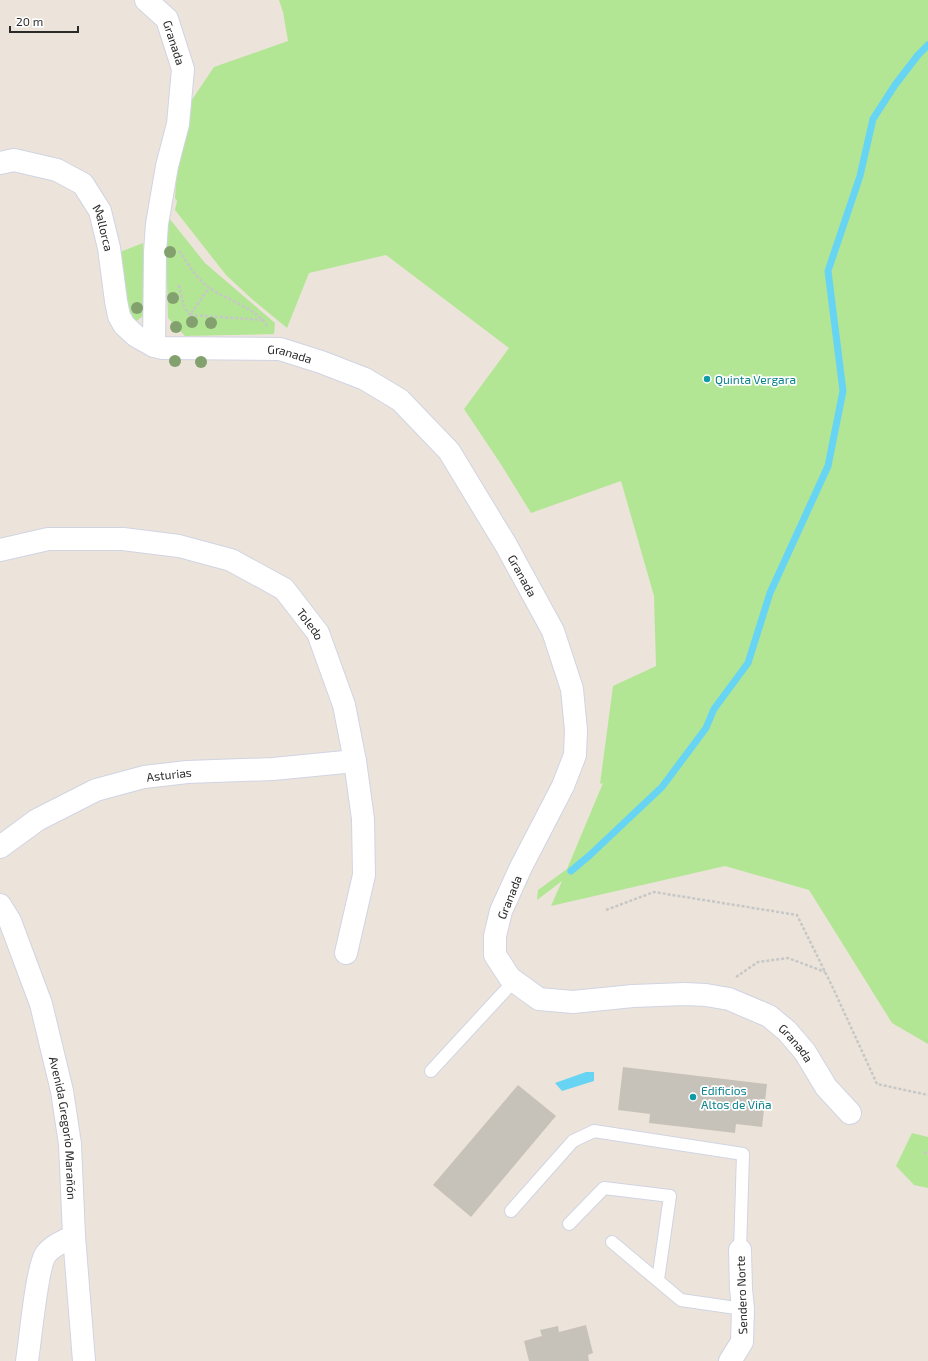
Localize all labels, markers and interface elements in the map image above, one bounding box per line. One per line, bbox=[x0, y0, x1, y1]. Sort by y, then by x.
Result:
scale bar bbox=[10, 8, 78, 34]
text: 20 m bbox=[16, 14, 43, 28]
street label: Granada bbox=[161, 18, 188, 67]
street label: Mallorca bbox=[90, 201, 117, 253]
street label: Granada bbox=[267, 342, 314, 366]
place label: Quinta Vergara bbox=[715, 372, 796, 387]
marker: Quinta Vergara bbox=[702, 374, 712, 384]
street label: Granada bbox=[505, 552, 540, 599]
street label: Toledo bbox=[294, 605, 327, 642]
street label: Asturias bbox=[146, 765, 192, 784]
street label: Granada bbox=[494, 873, 524, 921]
street label: Granada bbox=[776, 1020, 816, 1064]
street label: Avenida Gregorio Marañón bbox=[47, 1055, 79, 1200]
place label: Edificios Altos de Viña bbox=[701, 1083, 772, 1111]
marker: Edificios Altos de Viña bbox=[688, 1092, 698, 1102]
street label: Sendero Norte bbox=[733, 1255, 749, 1335]

